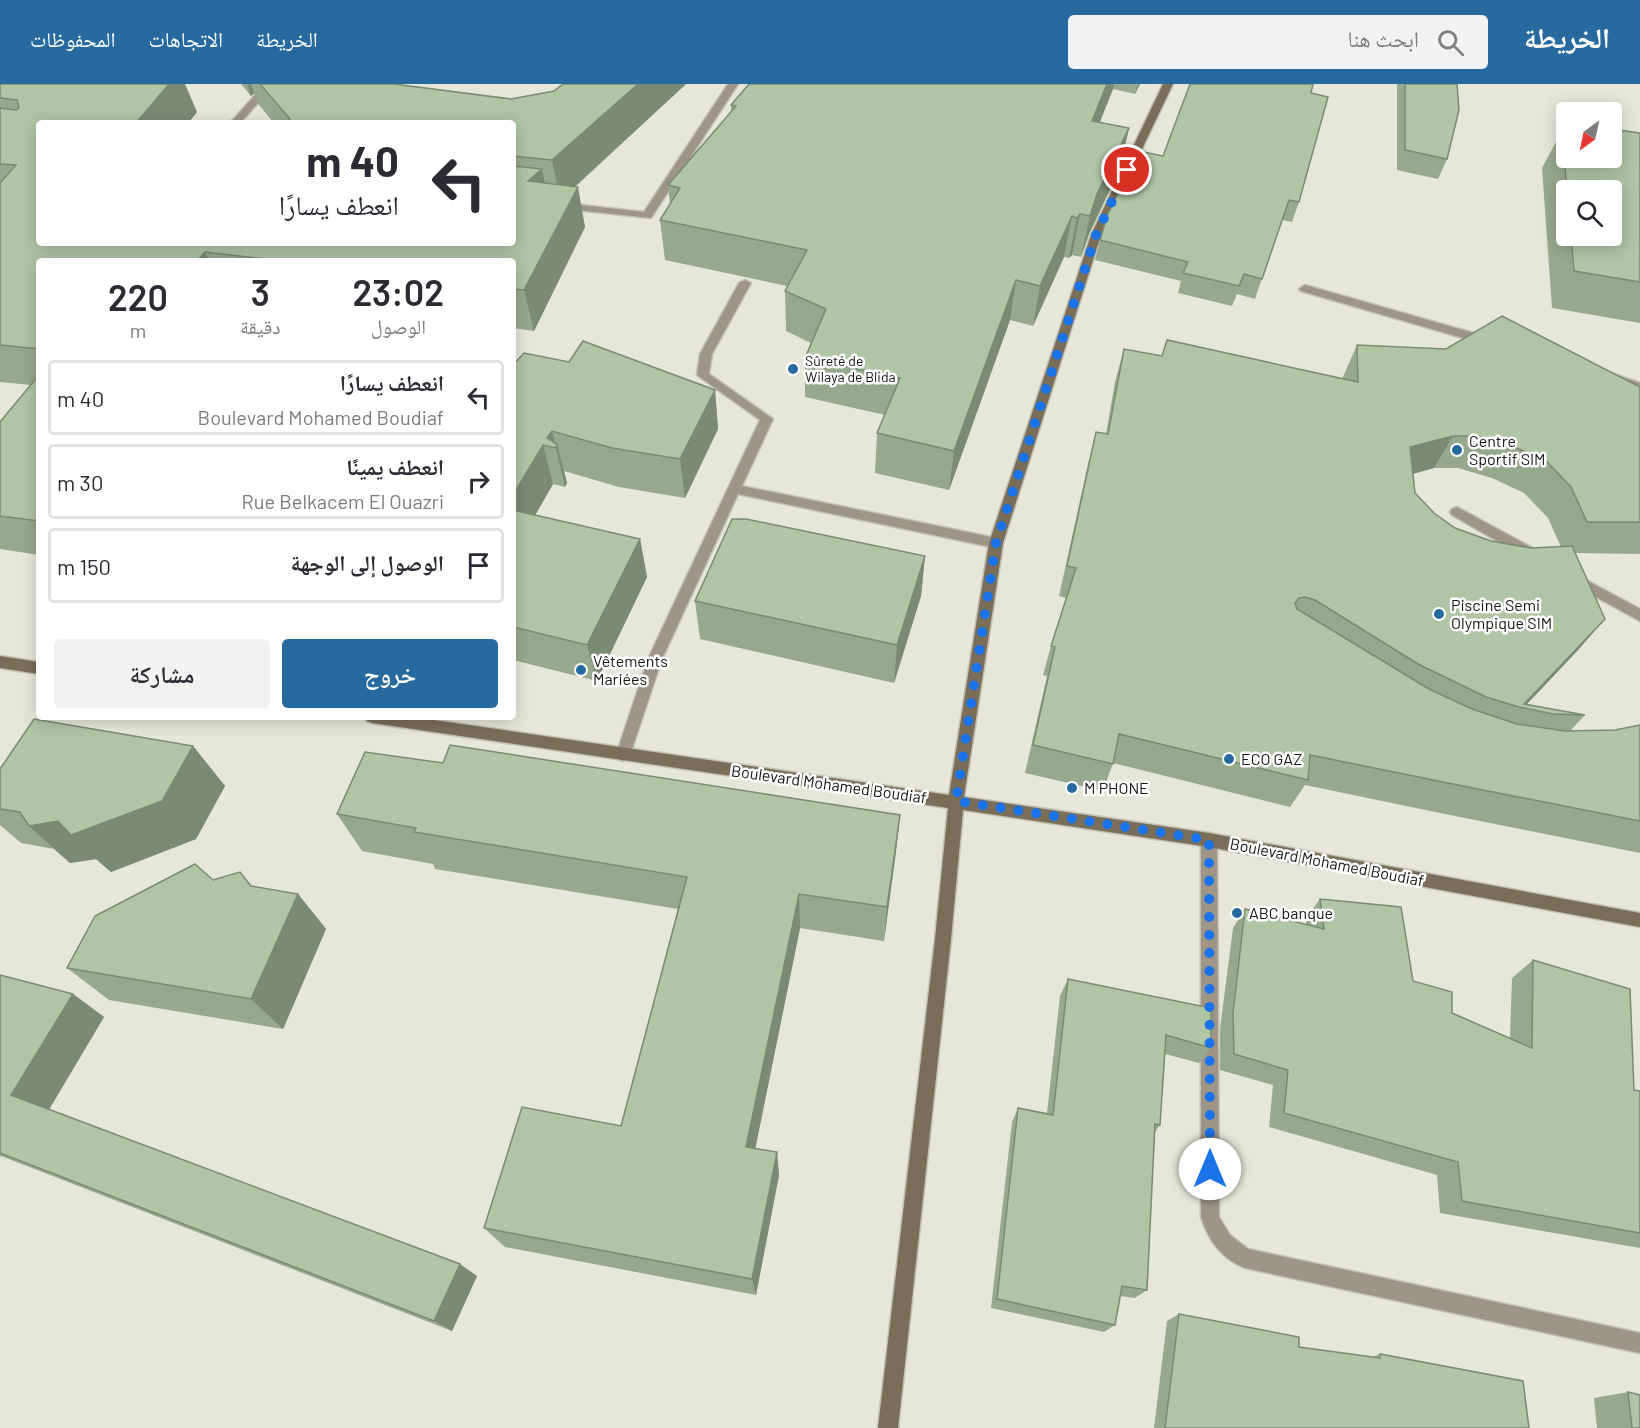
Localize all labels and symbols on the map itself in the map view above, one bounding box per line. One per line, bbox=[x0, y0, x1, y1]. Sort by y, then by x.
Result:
north arrow bbox=[1556, 102, 1622, 168]
pin bbox=[1101, 144, 1152, 195]
place label: Sûreté de Wilaya de Blida bbox=[805, 352, 896, 385]
marker: Sûreté de Wilaya de Blida bbox=[786, 362, 800, 376]
place label: Centre Sportif SIM bbox=[1469, 431, 1546, 468]
marker: Centre Sportif SIM bbox=[1450, 443, 1464, 457]
place label: Piscine Semi Olympique SIM bbox=[1451, 595, 1552, 632]
marker: Piscine Semi Olympique SIM bbox=[1432, 607, 1446, 621]
place label: Vêtements Mariées bbox=[593, 651, 668, 688]
marker: Vêtements Mariées bbox=[574, 663, 588, 677]
place label: ECO GAZ bbox=[1241, 749, 1302, 768]
marker: ECO GAZ bbox=[1222, 752, 1236, 766]
street label: Boulevard Mohamed Boudiaf bbox=[730, 760, 928, 807]
place label: M PHONE bbox=[1084, 778, 1149, 797]
marker: M PHONE bbox=[1065, 781, 1079, 795]
street label: Boulevard Mohamed Boudiaf bbox=[1229, 833, 1426, 890]
place label: ABC banque bbox=[1249, 903, 1333, 922]
marker: ABC banque bbox=[1230, 906, 1244, 920]
position arrow bbox=[1178, 1137, 1242, 1201]

